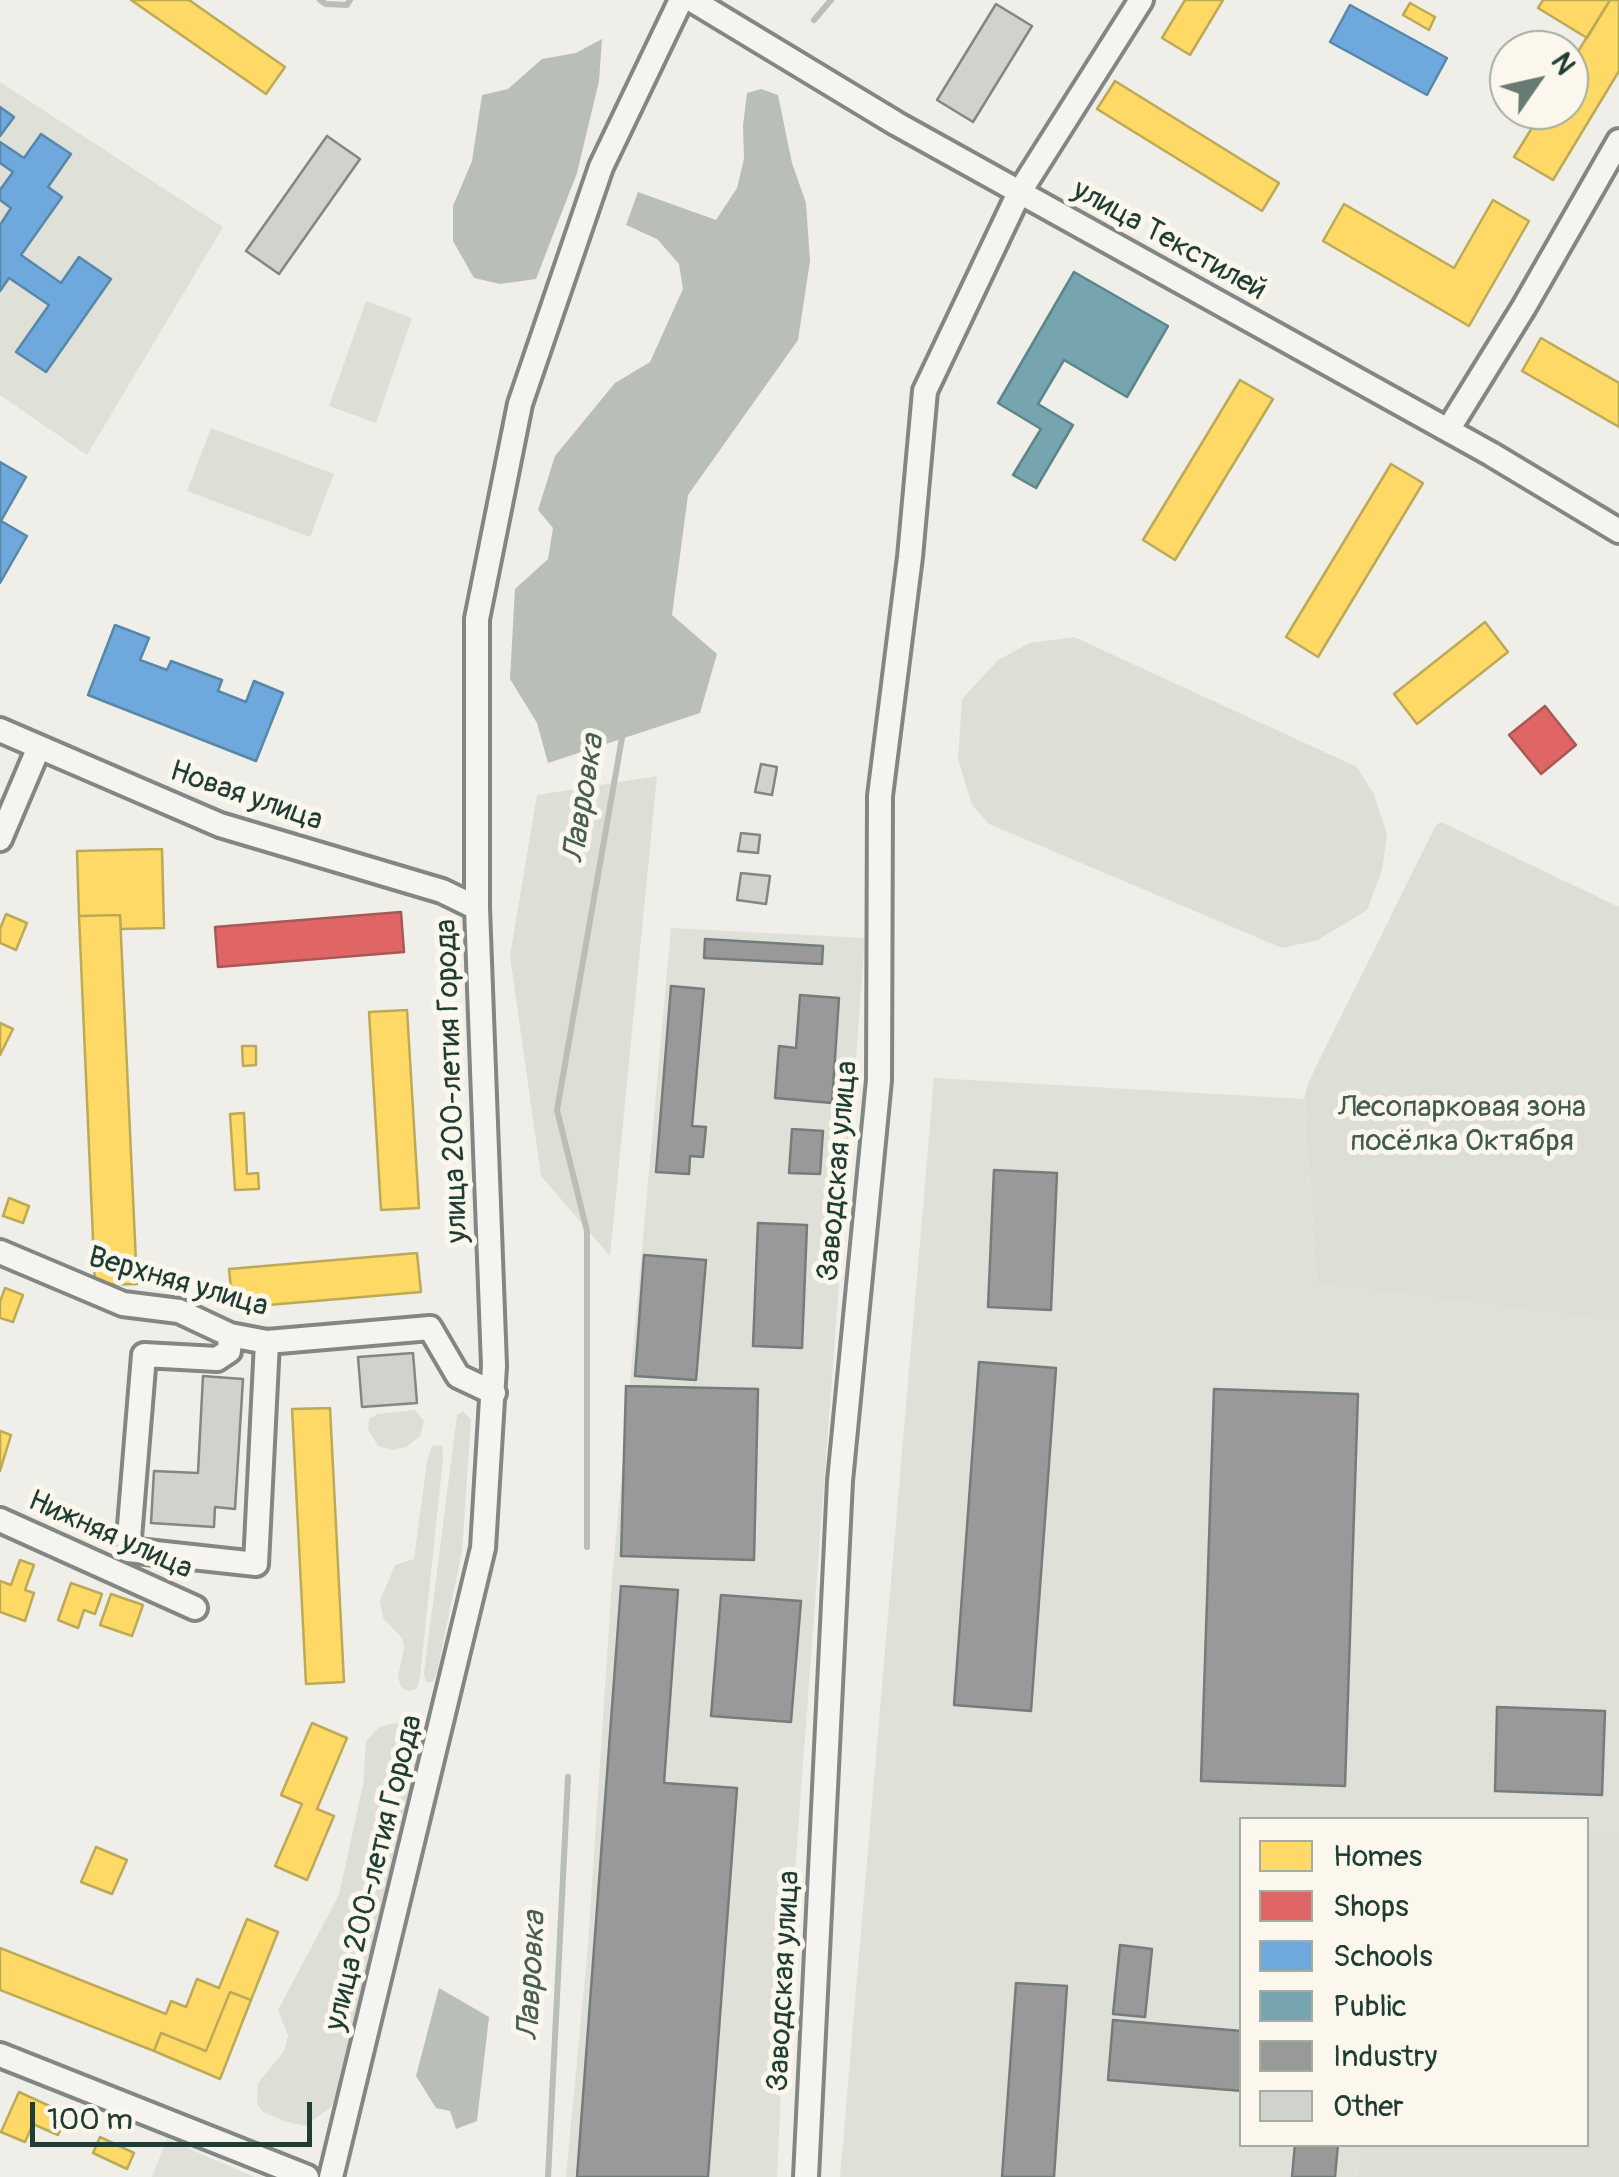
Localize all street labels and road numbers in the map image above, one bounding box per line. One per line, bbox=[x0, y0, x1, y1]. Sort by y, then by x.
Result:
street label: улица Текстилей bbox=[1066, 173, 1272, 309]
street label: Новая улица bbox=[165, 754, 327, 840]
street label: улица 200-летия Города bbox=[429, 918, 477, 1244]
street label: Заводская улица bbox=[811, 1059, 867, 1283]
street label: Верхняя улица bbox=[84, 1240, 272, 1326]
street label: Нижняя улица bbox=[22, 1484, 198, 1588]
street label: улица 200-летия Города bbox=[318, 1711, 432, 2035]
street label: Заводская улица bbox=[761, 1870, 809, 2092]

